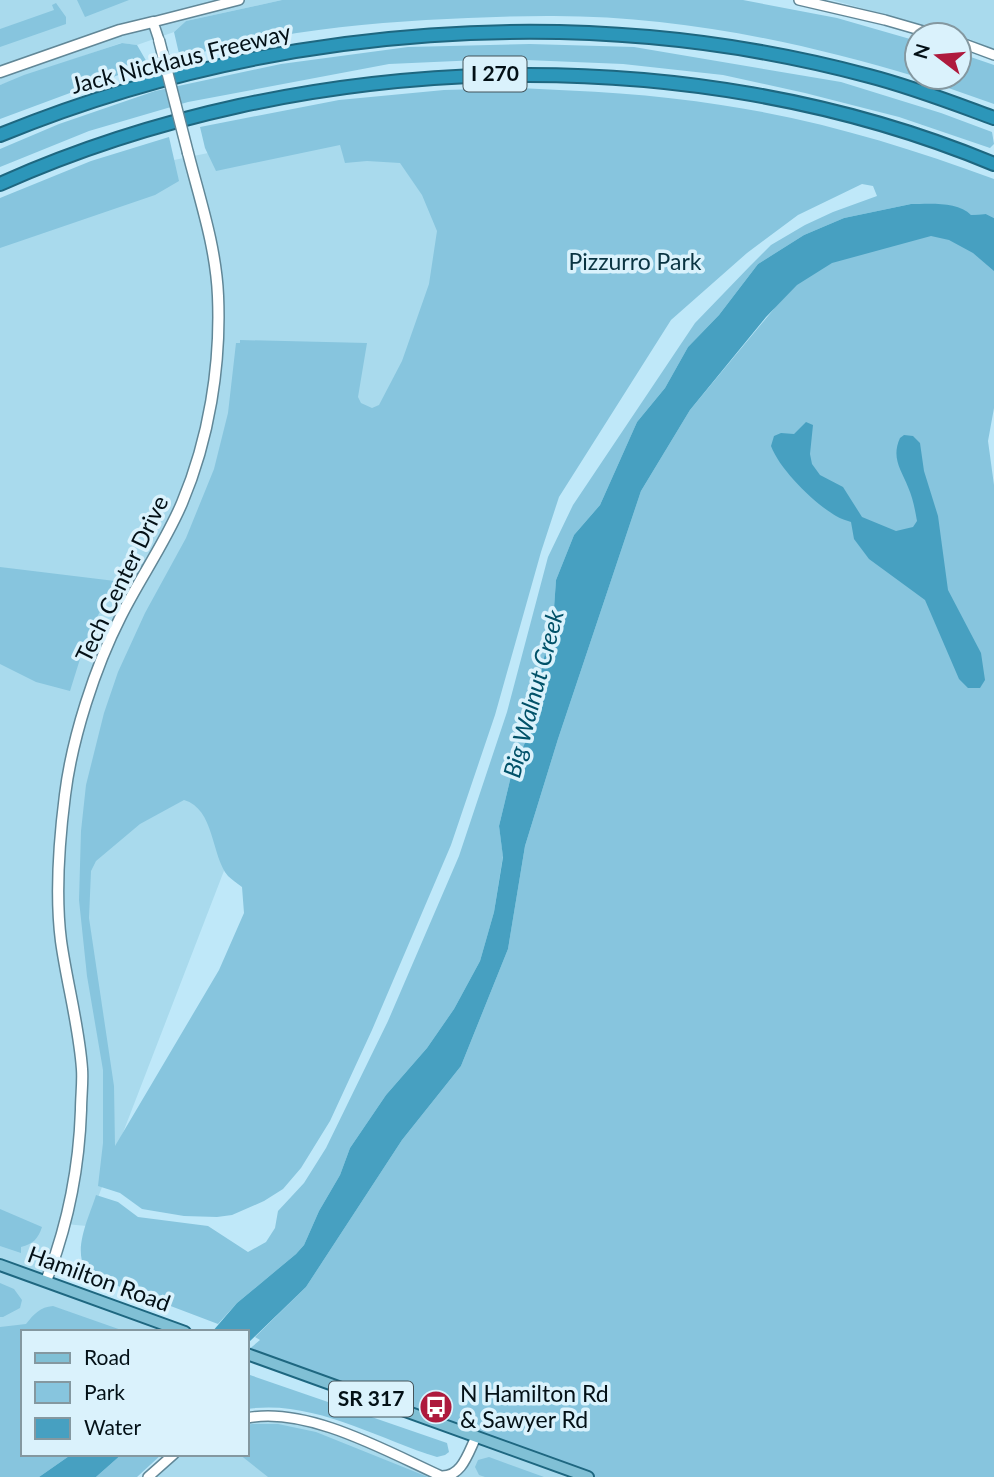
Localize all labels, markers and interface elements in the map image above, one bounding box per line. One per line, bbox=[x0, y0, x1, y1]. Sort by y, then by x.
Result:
street label: Jack Nicklaus Freeway bbox=[68, 17, 294, 99]
north arrow bbox=[903, 21, 973, 91]
text: N bbox=[908, 41, 934, 61]
road number: I 270 bbox=[463, 56, 526, 92]
park label: Pizzurro Park bbox=[568, 247, 702, 275]
street label: Tech Center Drive bbox=[69, 491, 173, 666]
water label: Big Walnut Creek bbox=[496, 606, 569, 781]
street label: Hamilton Road bbox=[24, 1239, 174, 1317]
legend bbox=[21, 1330, 248, 1456]
text: Road bbox=[84, 1344, 131, 1369]
text: Park bbox=[84, 1379, 125, 1404]
place label: N Hamilton Rd & Sawyer Rd bbox=[460, 1379, 609, 1433]
road number: SR 317 bbox=[329, 1382, 413, 1416]
bus stop icon: N Hamilton Rd & Sawyer Rd bbox=[417, 1388, 455, 1426]
text: Water bbox=[84, 1414, 141, 1439]

